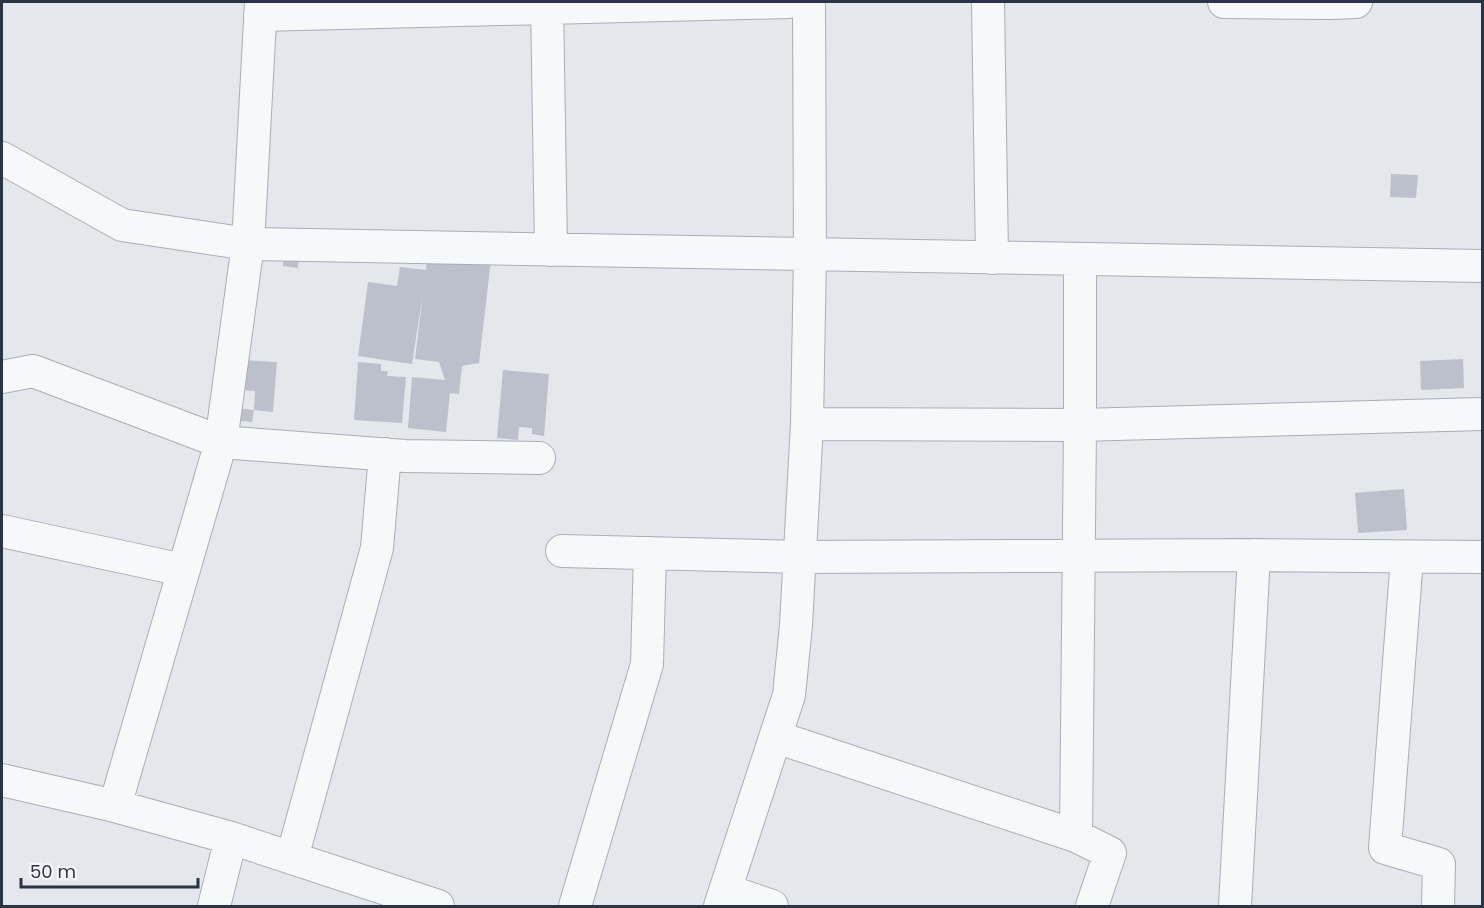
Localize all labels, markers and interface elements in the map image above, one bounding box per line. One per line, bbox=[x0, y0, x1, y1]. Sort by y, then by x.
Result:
scale bar bbox=[21, 851, 198, 889]
text: 50 m bbox=[30, 859, 76, 884]

